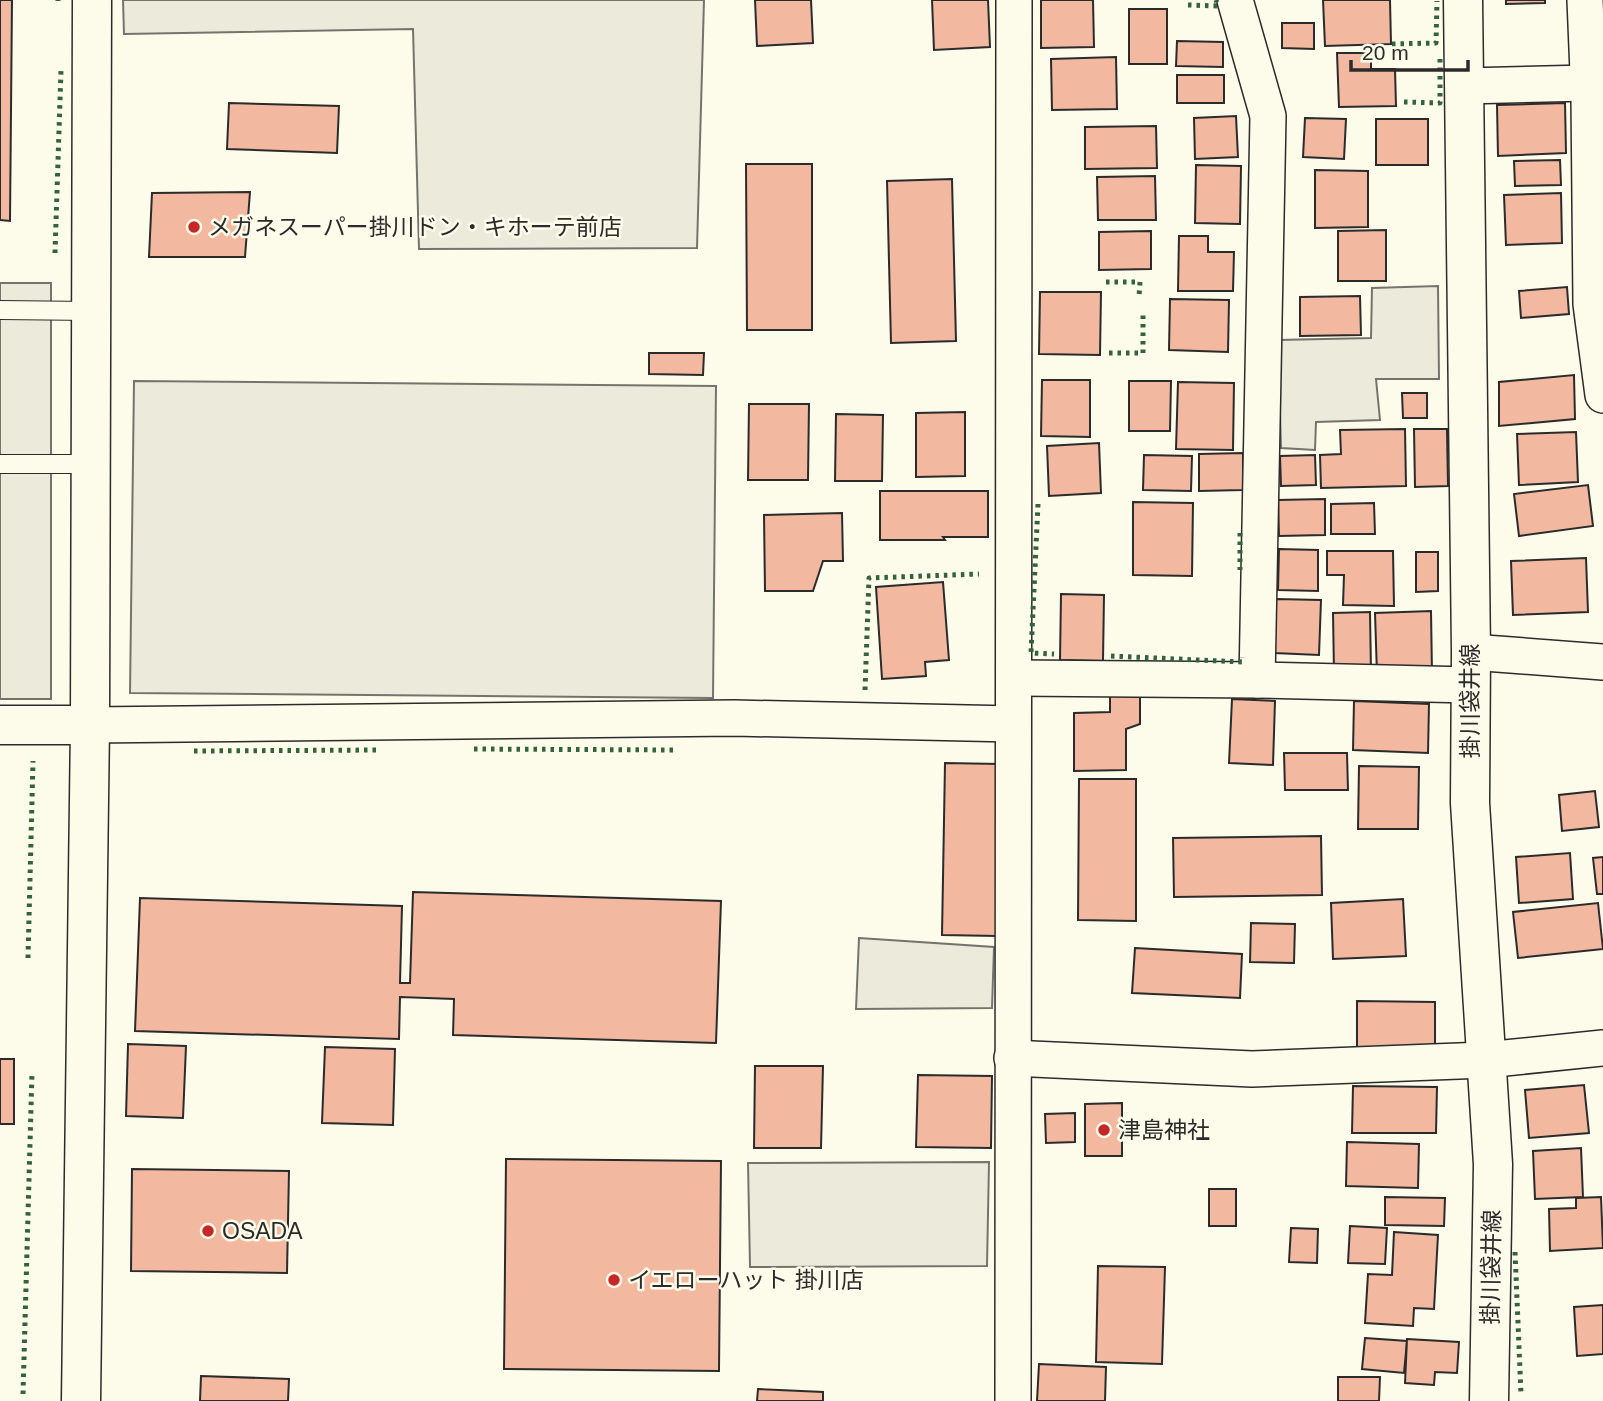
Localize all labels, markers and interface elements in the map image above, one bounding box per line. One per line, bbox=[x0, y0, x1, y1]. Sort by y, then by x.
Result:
scale bar bbox=[1351, 28, 1468, 72]
text: 20 m bbox=[1362, 41, 1409, 64]
place label: メガネスーパー掛川ドン・キホーテ前店 bbox=[208, 214, 622, 240]
marker: メガネスーパー掛川ドン・キホーテ前店 bbox=[186, 219, 202, 235]
street label: 掛川袋井線 bbox=[1457, 644, 1483, 759]
place label: 津島神社 bbox=[1118, 1117, 1210, 1143]
marker: 津島神社 bbox=[1096, 1122, 1112, 1138]
street label: 掛川袋井線 bbox=[1477, 1209, 1505, 1325]
place label: OSADA bbox=[222, 1218, 303, 1244]
marker: OSADA bbox=[200, 1223, 216, 1239]
place label: イエローハット 掛川店 bbox=[628, 1267, 864, 1293]
marker: イエローハット 掛川店 bbox=[606, 1272, 622, 1288]

